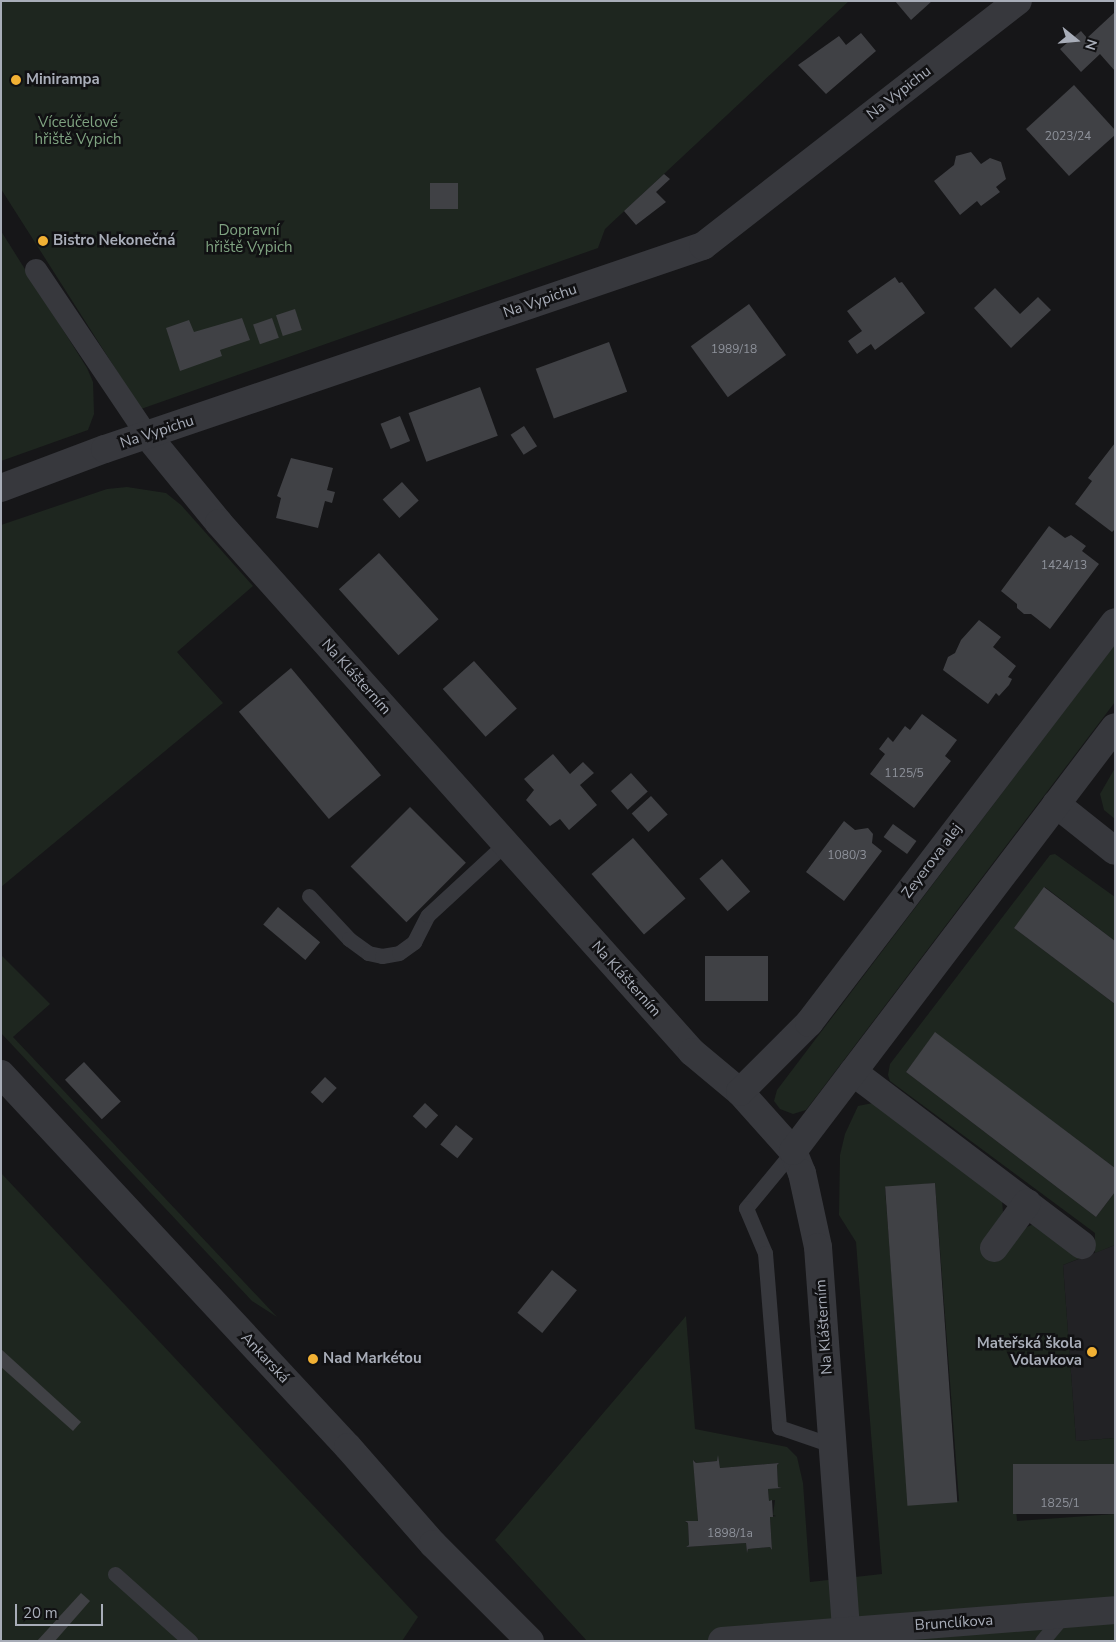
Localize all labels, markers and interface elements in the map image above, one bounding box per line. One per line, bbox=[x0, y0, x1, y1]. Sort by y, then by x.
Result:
north arrow bbox=[1051, 15, 1101, 65]
text: N bbox=[1080, 37, 1101, 52]
street label: Na Vypichu bbox=[863, 62, 935, 124]
place label: Minirampa bbox=[26, 71, 100, 89]
marker: Minirampa bbox=[10, 74, 22, 86]
park label: Víceúčelové hřiště Vypich bbox=[35, 113, 121, 148]
house number: 2023/24 bbox=[1045, 130, 1091, 144]
park label: Dopravní hřiště Vypich bbox=[206, 221, 292, 256]
place label: Bistro Nekonečná bbox=[53, 232, 175, 250]
marker: Bistro Nekonečná bbox=[37, 235, 49, 247]
street label: Na Vypichu bbox=[501, 280, 579, 322]
house number: 1989/18 bbox=[711, 343, 757, 357]
street label: Na Vypichu bbox=[118, 412, 196, 452]
house number: 1424/13 bbox=[1041, 559, 1087, 573]
street label: Na Klášterním bbox=[317, 636, 395, 718]
house number: 1125/5 bbox=[884, 767, 924, 781]
street label: Zeyerova alej bbox=[898, 820, 966, 902]
house number: 1080/3 bbox=[827, 849, 867, 863]
street label: Na Klášterním bbox=[587, 938, 665, 1020]
street label: Na Klášterním bbox=[812, 1279, 836, 1375]
street label: Ankarská bbox=[237, 1329, 293, 1387]
place label: Mateřská škola Volavkova bbox=[977, 1334, 1082, 1369]
marker: Mateřská škola Volavkova bbox=[1086, 1346, 1098, 1358]
place label: Nad Markétou bbox=[323, 1350, 422, 1368]
marker: Nad Markétou bbox=[307, 1353, 319, 1365]
house number: 1825/1 bbox=[1040, 1497, 1080, 1511]
house number: 1898/1a bbox=[707, 1527, 753, 1541]
scale bar bbox=[18, 1594, 105, 1626]
text: 20 m bbox=[23, 1603, 58, 1623]
street label: Brunclíkova bbox=[914, 1611, 994, 1635]

